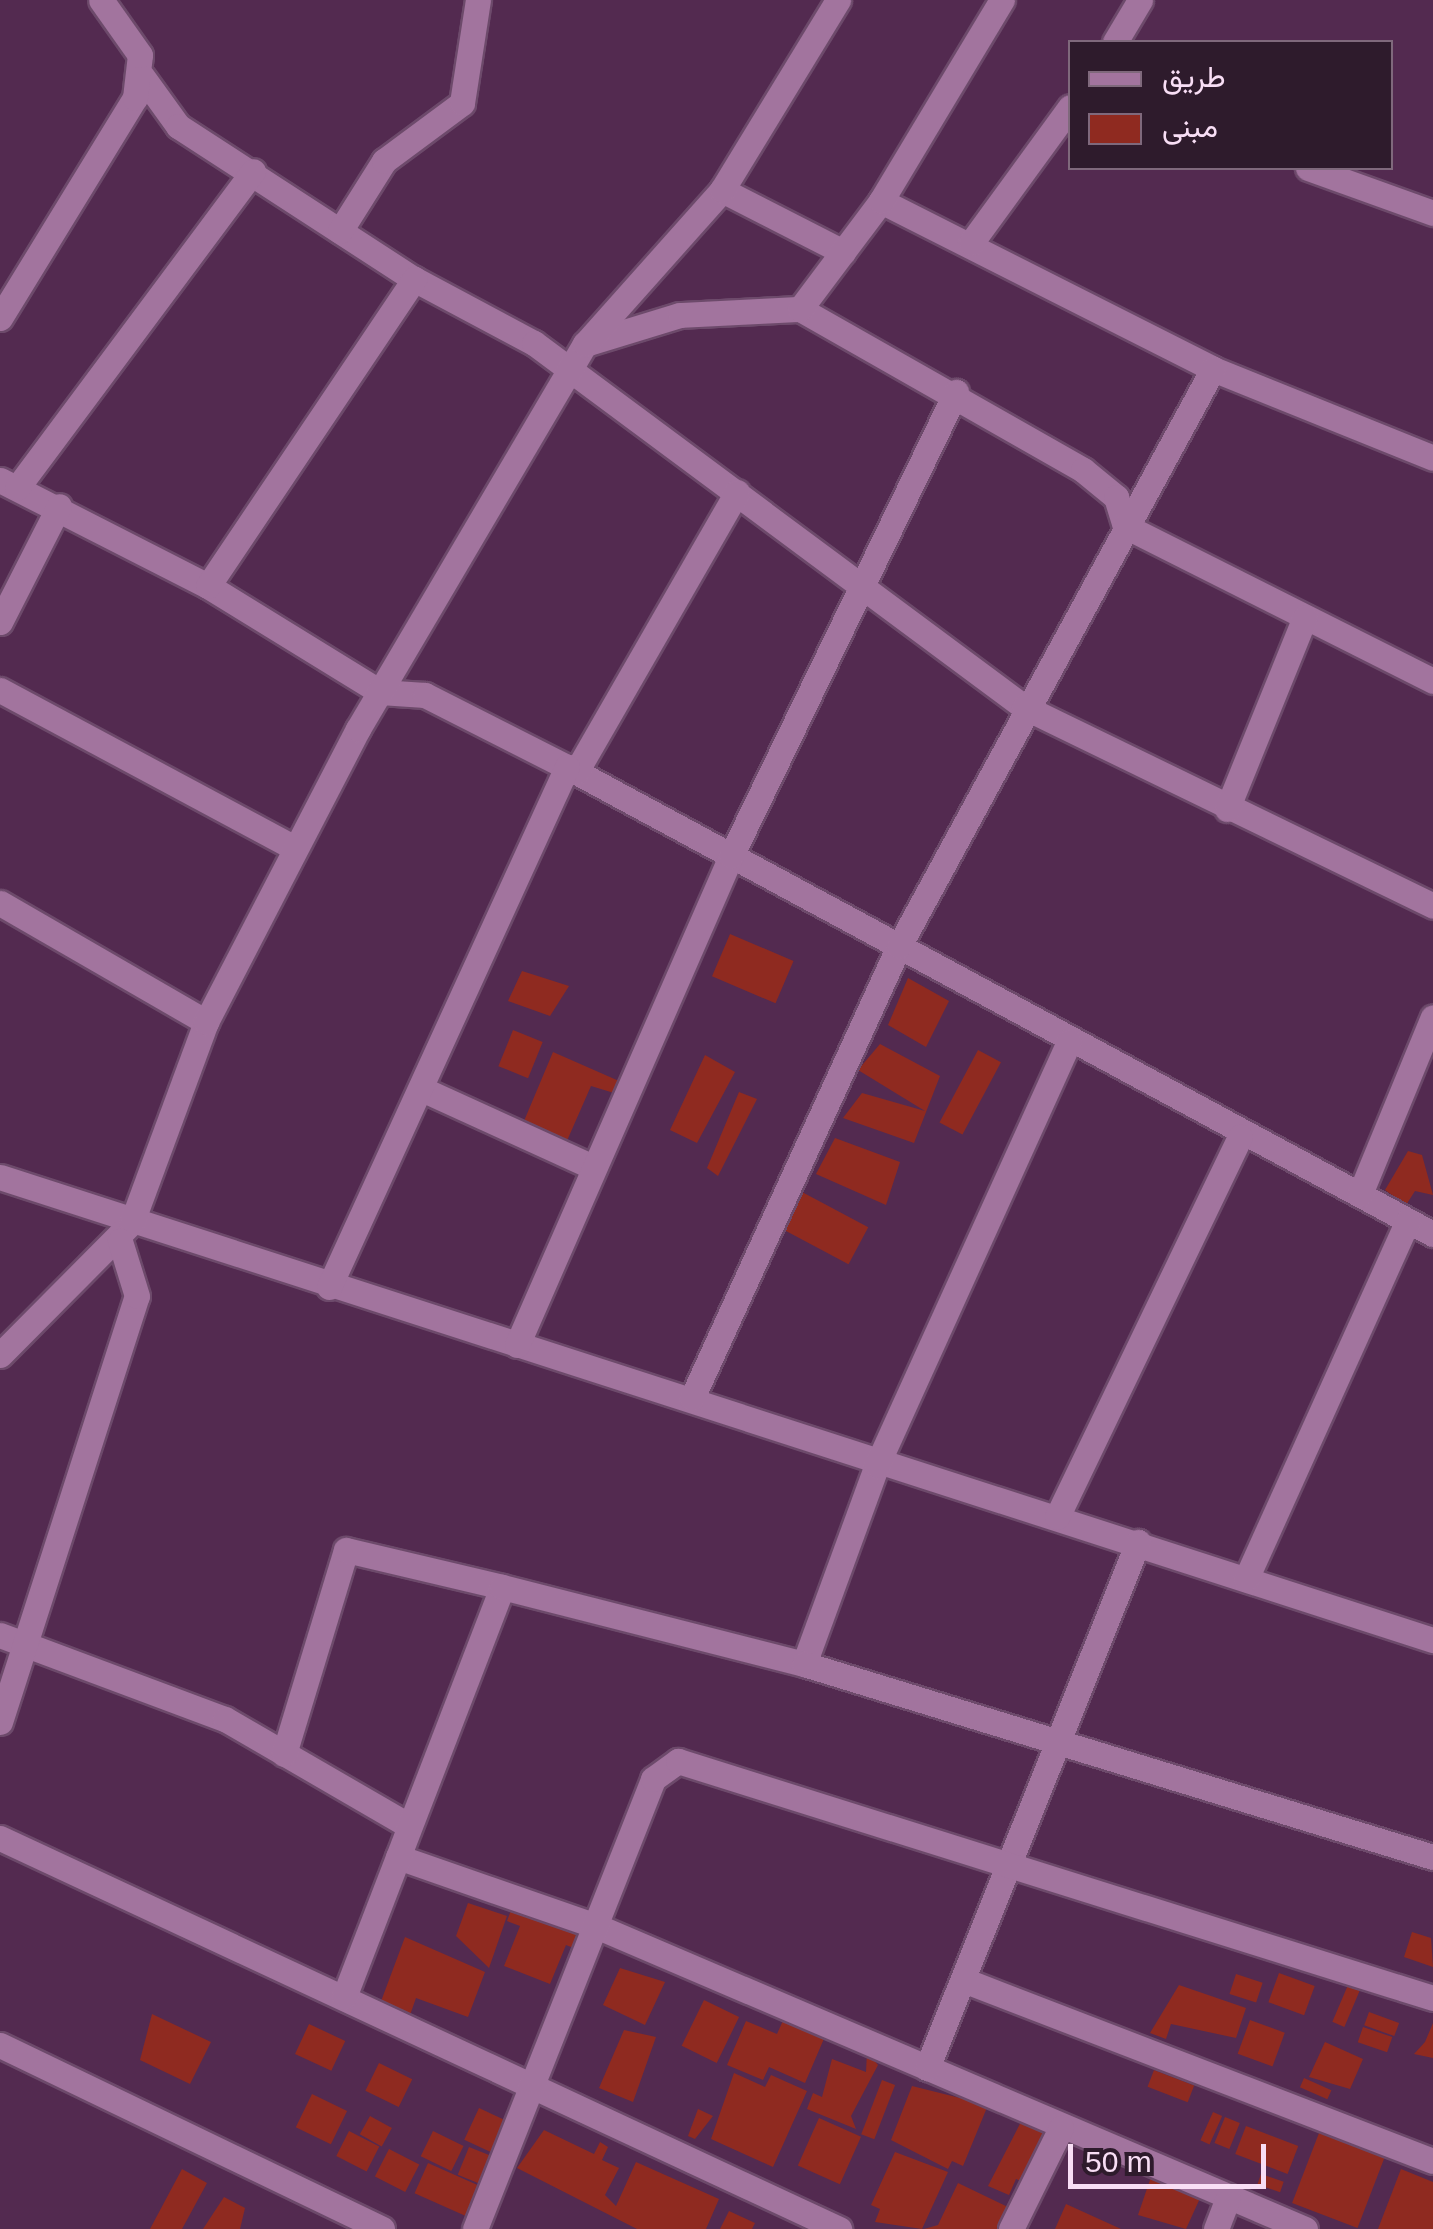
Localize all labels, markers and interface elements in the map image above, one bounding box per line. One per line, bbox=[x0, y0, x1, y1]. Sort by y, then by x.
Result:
legend bbox=[1068, 40, 1393, 170]
text: طريق bbox=[1162, 60, 1226, 93]
text: مبنى bbox=[1162, 110, 1218, 143]
scale bar bbox=[1073, 2124, 1270, 2186]
text: 50 m bbox=[1085, 2145, 1152, 2178]

